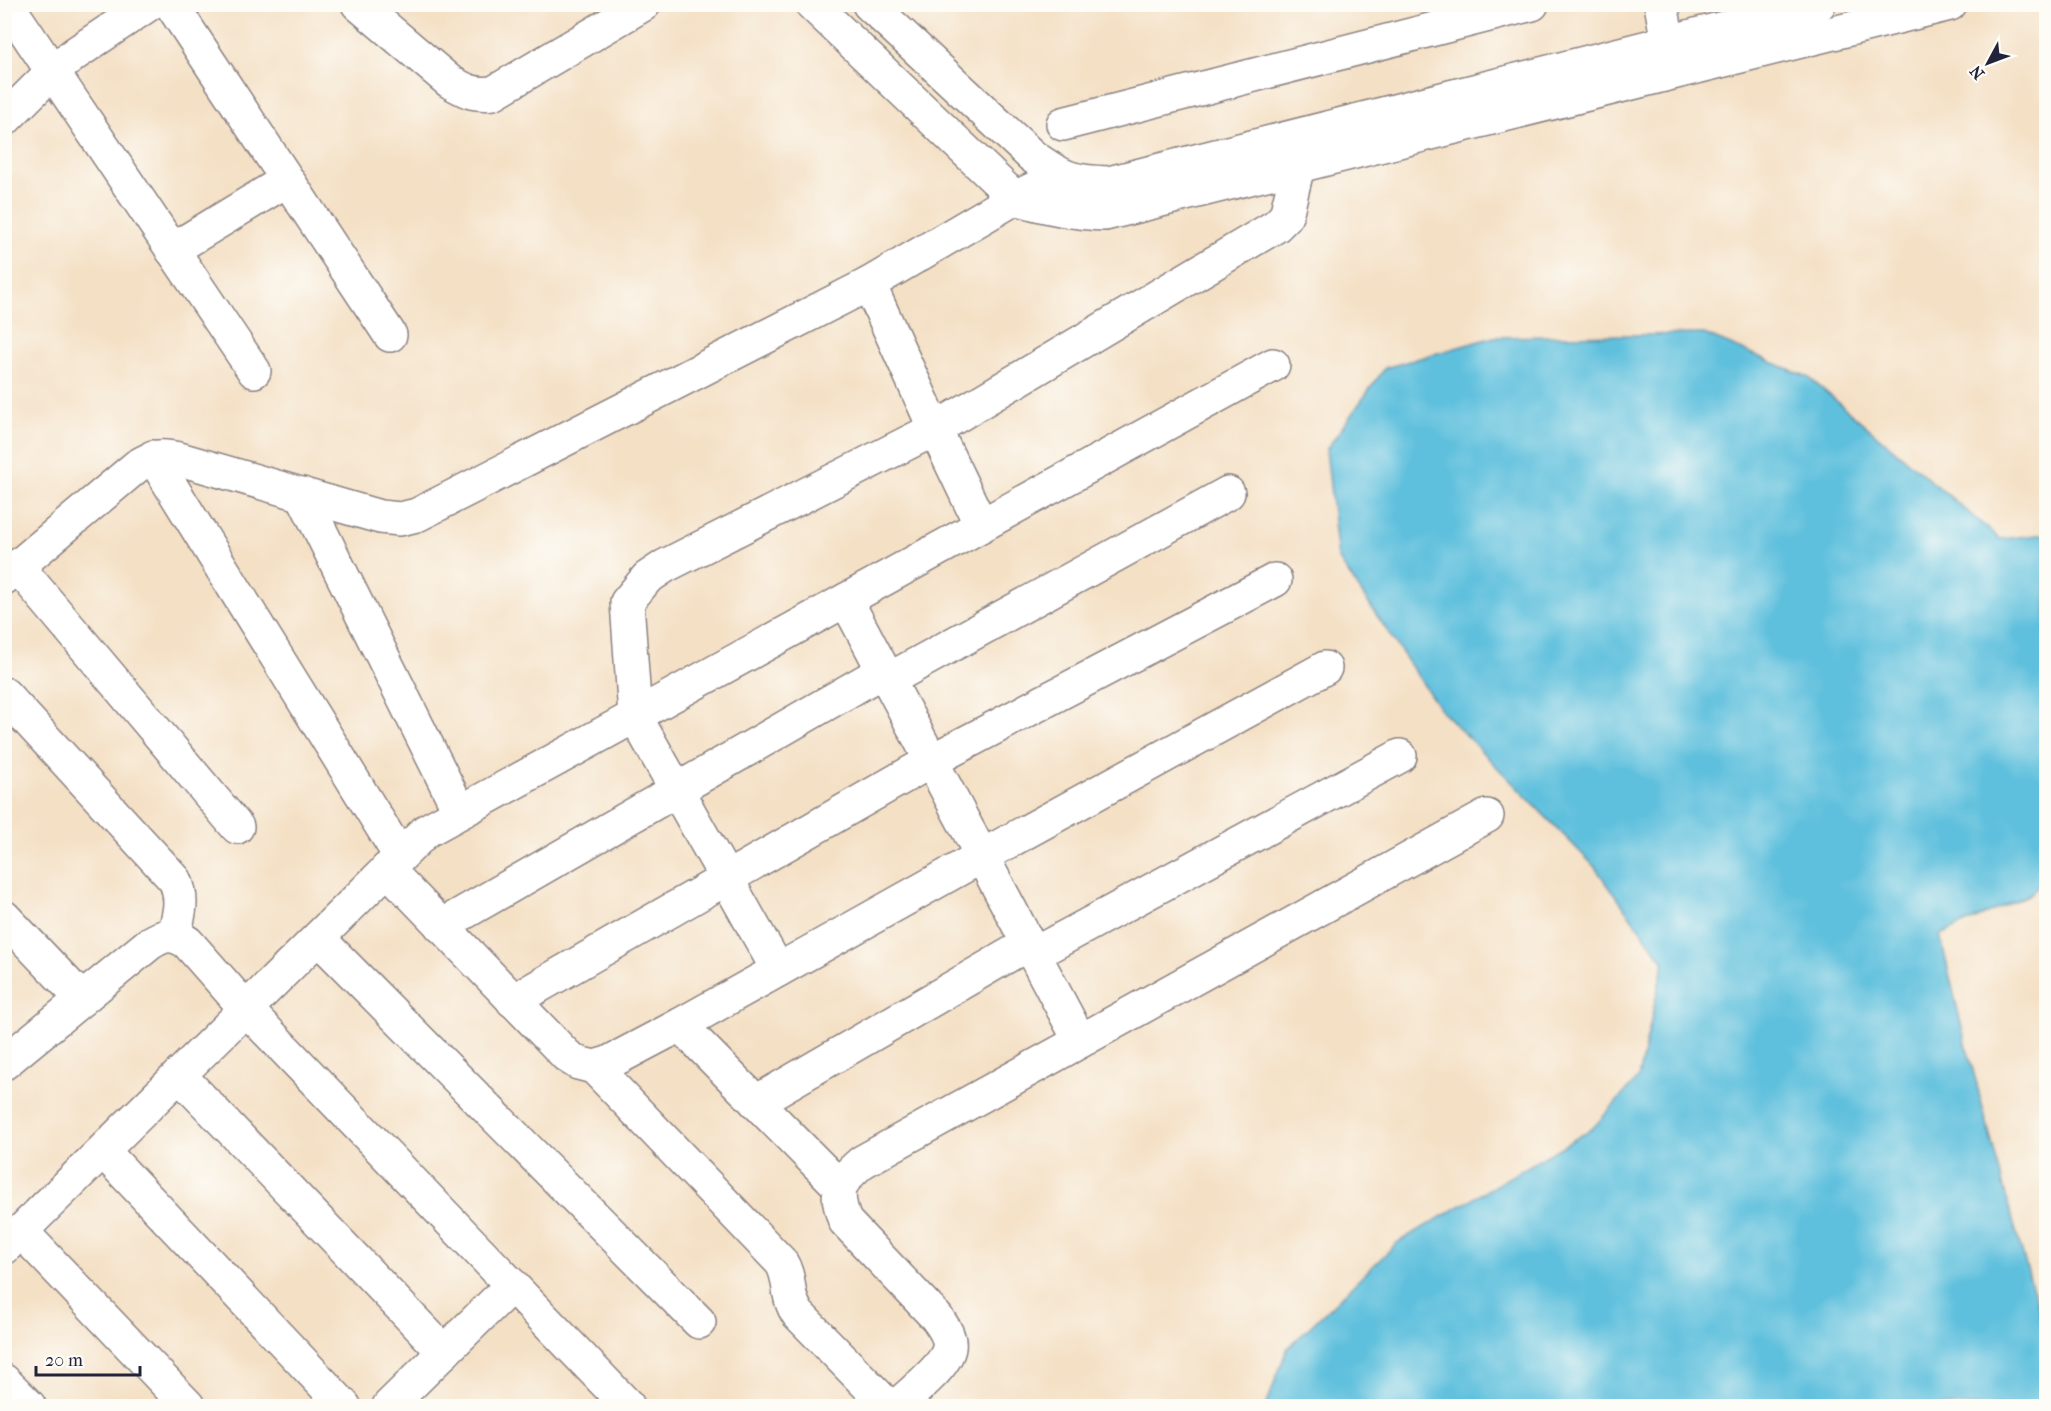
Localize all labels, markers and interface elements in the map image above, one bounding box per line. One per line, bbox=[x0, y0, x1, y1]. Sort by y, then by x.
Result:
north arrow bbox=[1958, 33, 2018, 93]
text: N bbox=[1965, 61, 1988, 83]
scale bar bbox=[36, 1339, 140, 1377]
text: 20 m bbox=[45, 1350, 83, 1371]

